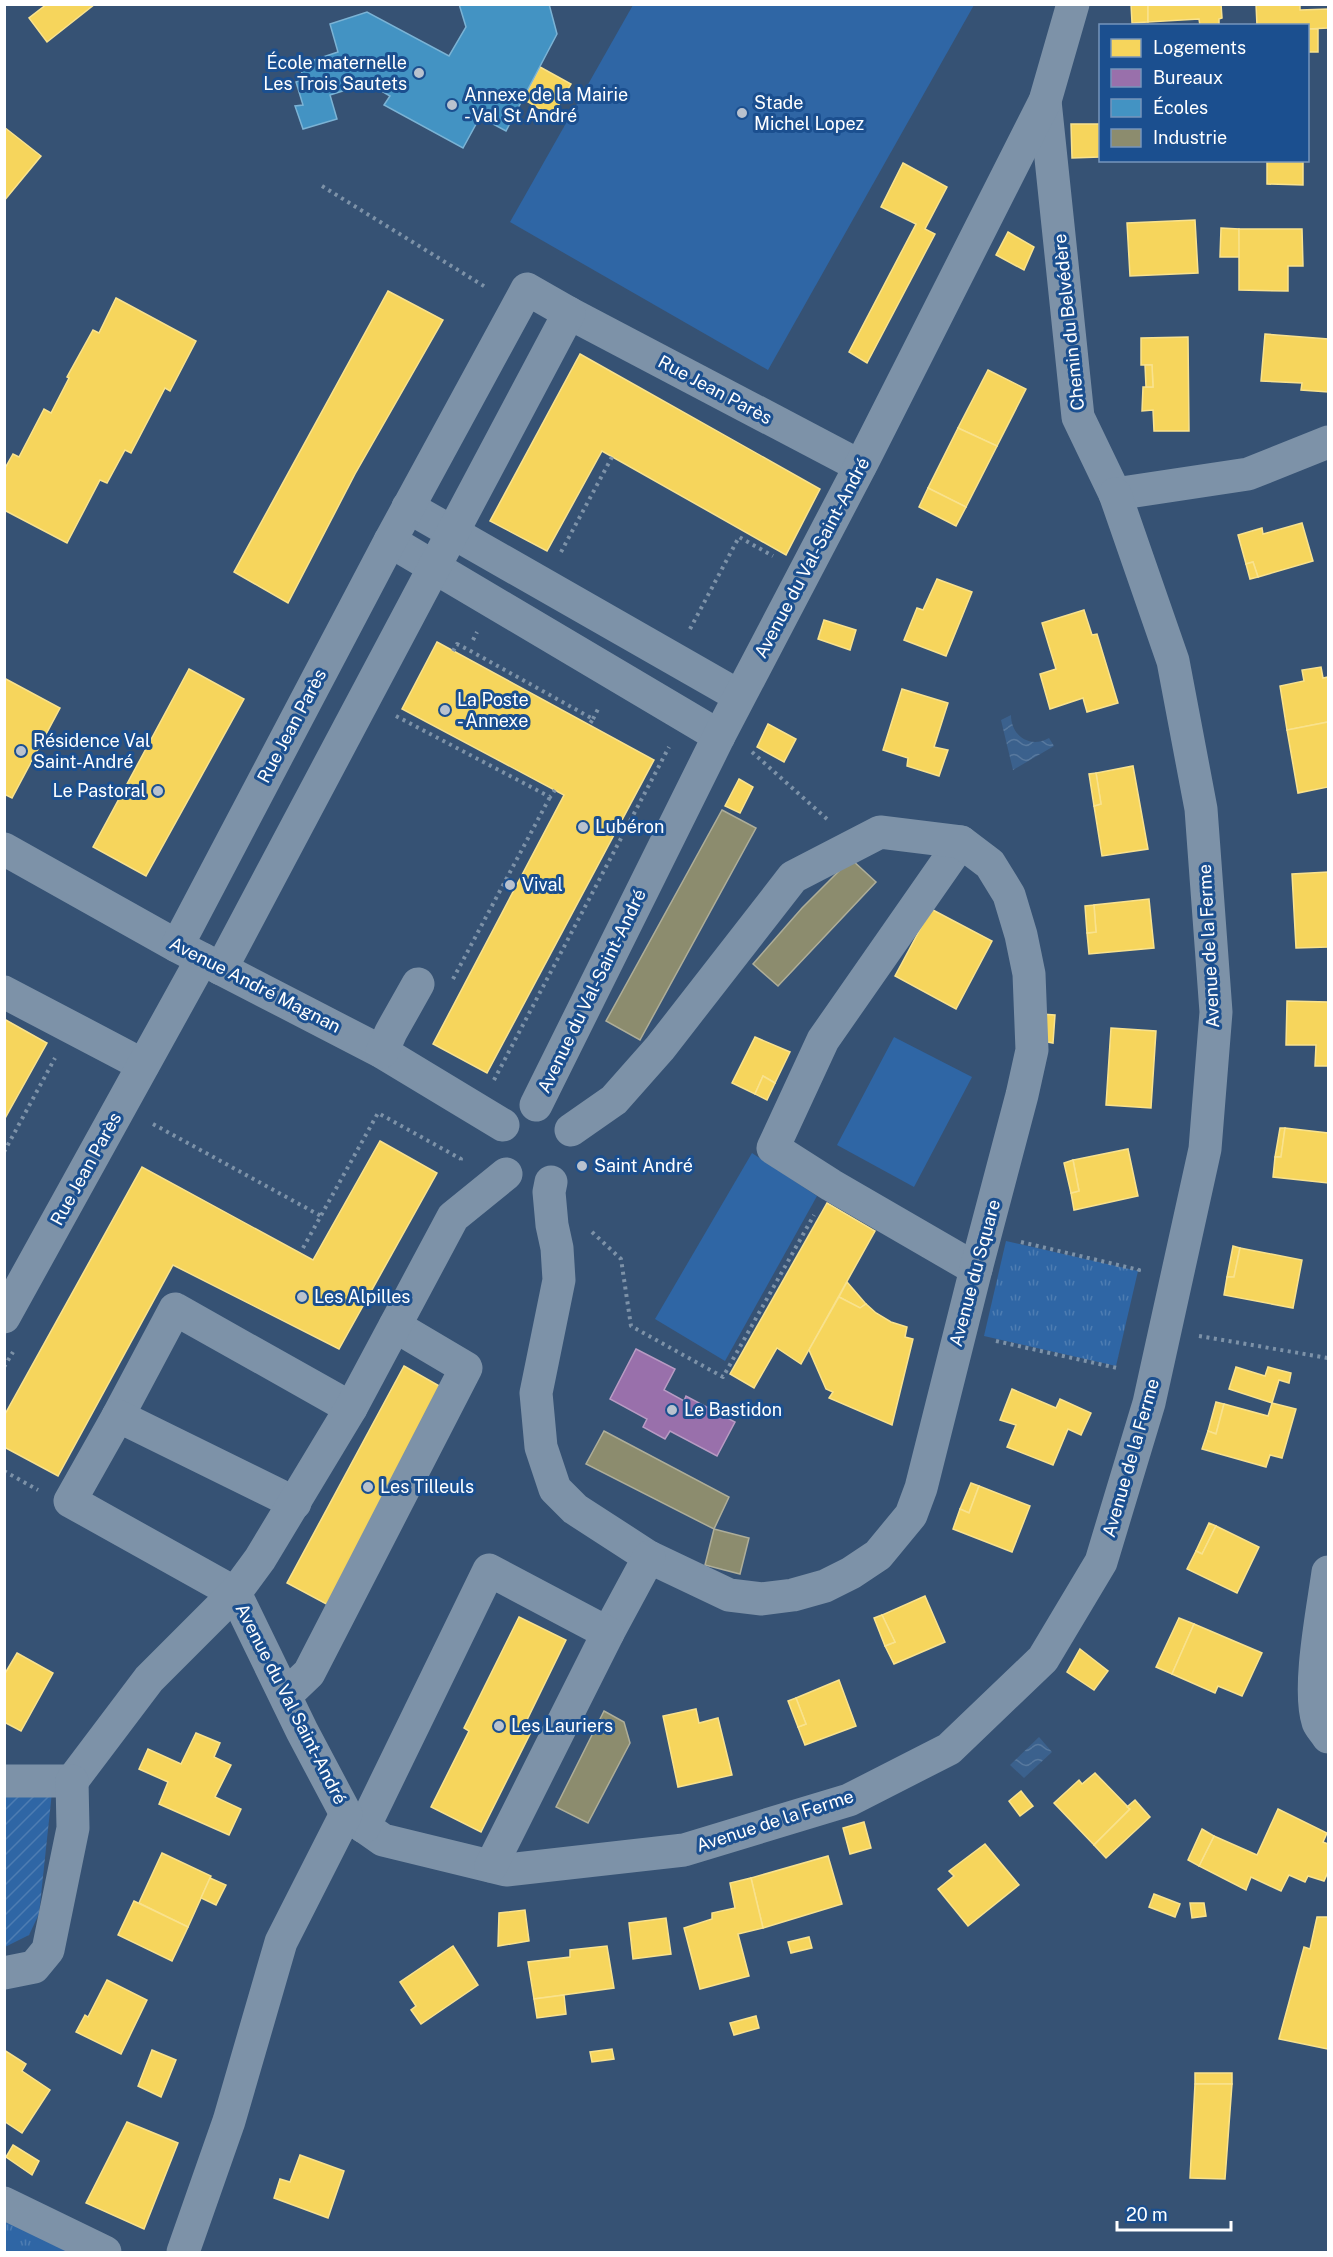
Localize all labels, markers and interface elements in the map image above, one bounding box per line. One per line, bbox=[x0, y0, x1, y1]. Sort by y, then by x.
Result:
legend bbox=[1099, 24, 1309, 162]
text: Logements bbox=[1153, 37, 1246, 58]
place label: École maternelle Les Trois Sautets bbox=[263, 51, 407, 94]
marker: École maternelle Les Trois Sautets bbox=[412, 66, 426, 80]
text: Bureaux bbox=[1153, 67, 1223, 88]
place label: Annexe de la Mairie - Val St André bbox=[464, 84, 628, 126]
place label: Stade Michel Lopez bbox=[754, 92, 864, 134]
text: Écoles bbox=[1153, 96, 1208, 118]
marker: Annexe de la Mairie - Val St André bbox=[445, 98, 459, 112]
marker: Stade Michel Lopez bbox=[735, 106, 749, 120]
text: Industrie bbox=[1153, 127, 1227, 148]
street label: Chemin du Belvédère bbox=[1049, 233, 1088, 412]
street label: Rue Jean Parès bbox=[655, 351, 776, 428]
street label: Avenue du Val-Saint-André bbox=[750, 454, 873, 662]
street label: Rue Jean Parès bbox=[253, 665, 330, 786]
place label: La Poste - Annexe bbox=[457, 689, 529, 731]
marker: La Poste - Annexe bbox=[438, 703, 452, 717]
place label: Résidence Val Saint-André bbox=[33, 730, 150, 772]
marker: Résidence Val Saint-André bbox=[14, 744, 28, 758]
place label: Le Pastoral bbox=[52, 780, 146, 801]
marker: Le Pastoral bbox=[151, 784, 165, 798]
place label: Lubéron bbox=[595, 816, 664, 837]
marker: Lubéron bbox=[576, 820, 590, 834]
street label: Avenue de la Ferme bbox=[1194, 864, 1223, 1029]
place label: Vival bbox=[522, 874, 563, 895]
marker: Vival bbox=[503, 878, 517, 892]
street label: Avenue du Val-Saint-André bbox=[533, 885, 650, 1096]
street label: Avenue André Magnan bbox=[166, 932, 344, 1037]
street label: Rue Jean Parès bbox=[46, 1109, 125, 1229]
place label: Saint André bbox=[594, 1155, 693, 1176]
marker: Saint André bbox=[575, 1159, 589, 1173]
street label: Avenue du Square bbox=[945, 1197, 1004, 1349]
place label: Les Alpilles bbox=[314, 1286, 410, 1307]
marker: Les Alpilles bbox=[295, 1290, 309, 1304]
street label: Avenue de la Ferme bbox=[1098, 1376, 1163, 1540]
place label: Le Bastidon bbox=[684, 1399, 782, 1420]
marker: Le Bastidon bbox=[665, 1403, 679, 1417]
place label: Les Tilleuls bbox=[380, 1476, 474, 1497]
marker: Les Tilleuls bbox=[361, 1480, 375, 1494]
street label: Avenue du Val Saint-André bbox=[232, 1600, 351, 1808]
place label: Les Lauriers bbox=[511, 1715, 613, 1736]
marker: Les Lauriers bbox=[492, 1719, 506, 1733]
street label: Avenue de la Ferme bbox=[694, 1785, 856, 1856]
scale bar bbox=[1117, 2194, 1231, 2232]
text: 20 m bbox=[1126, 2204, 1168, 2225]

